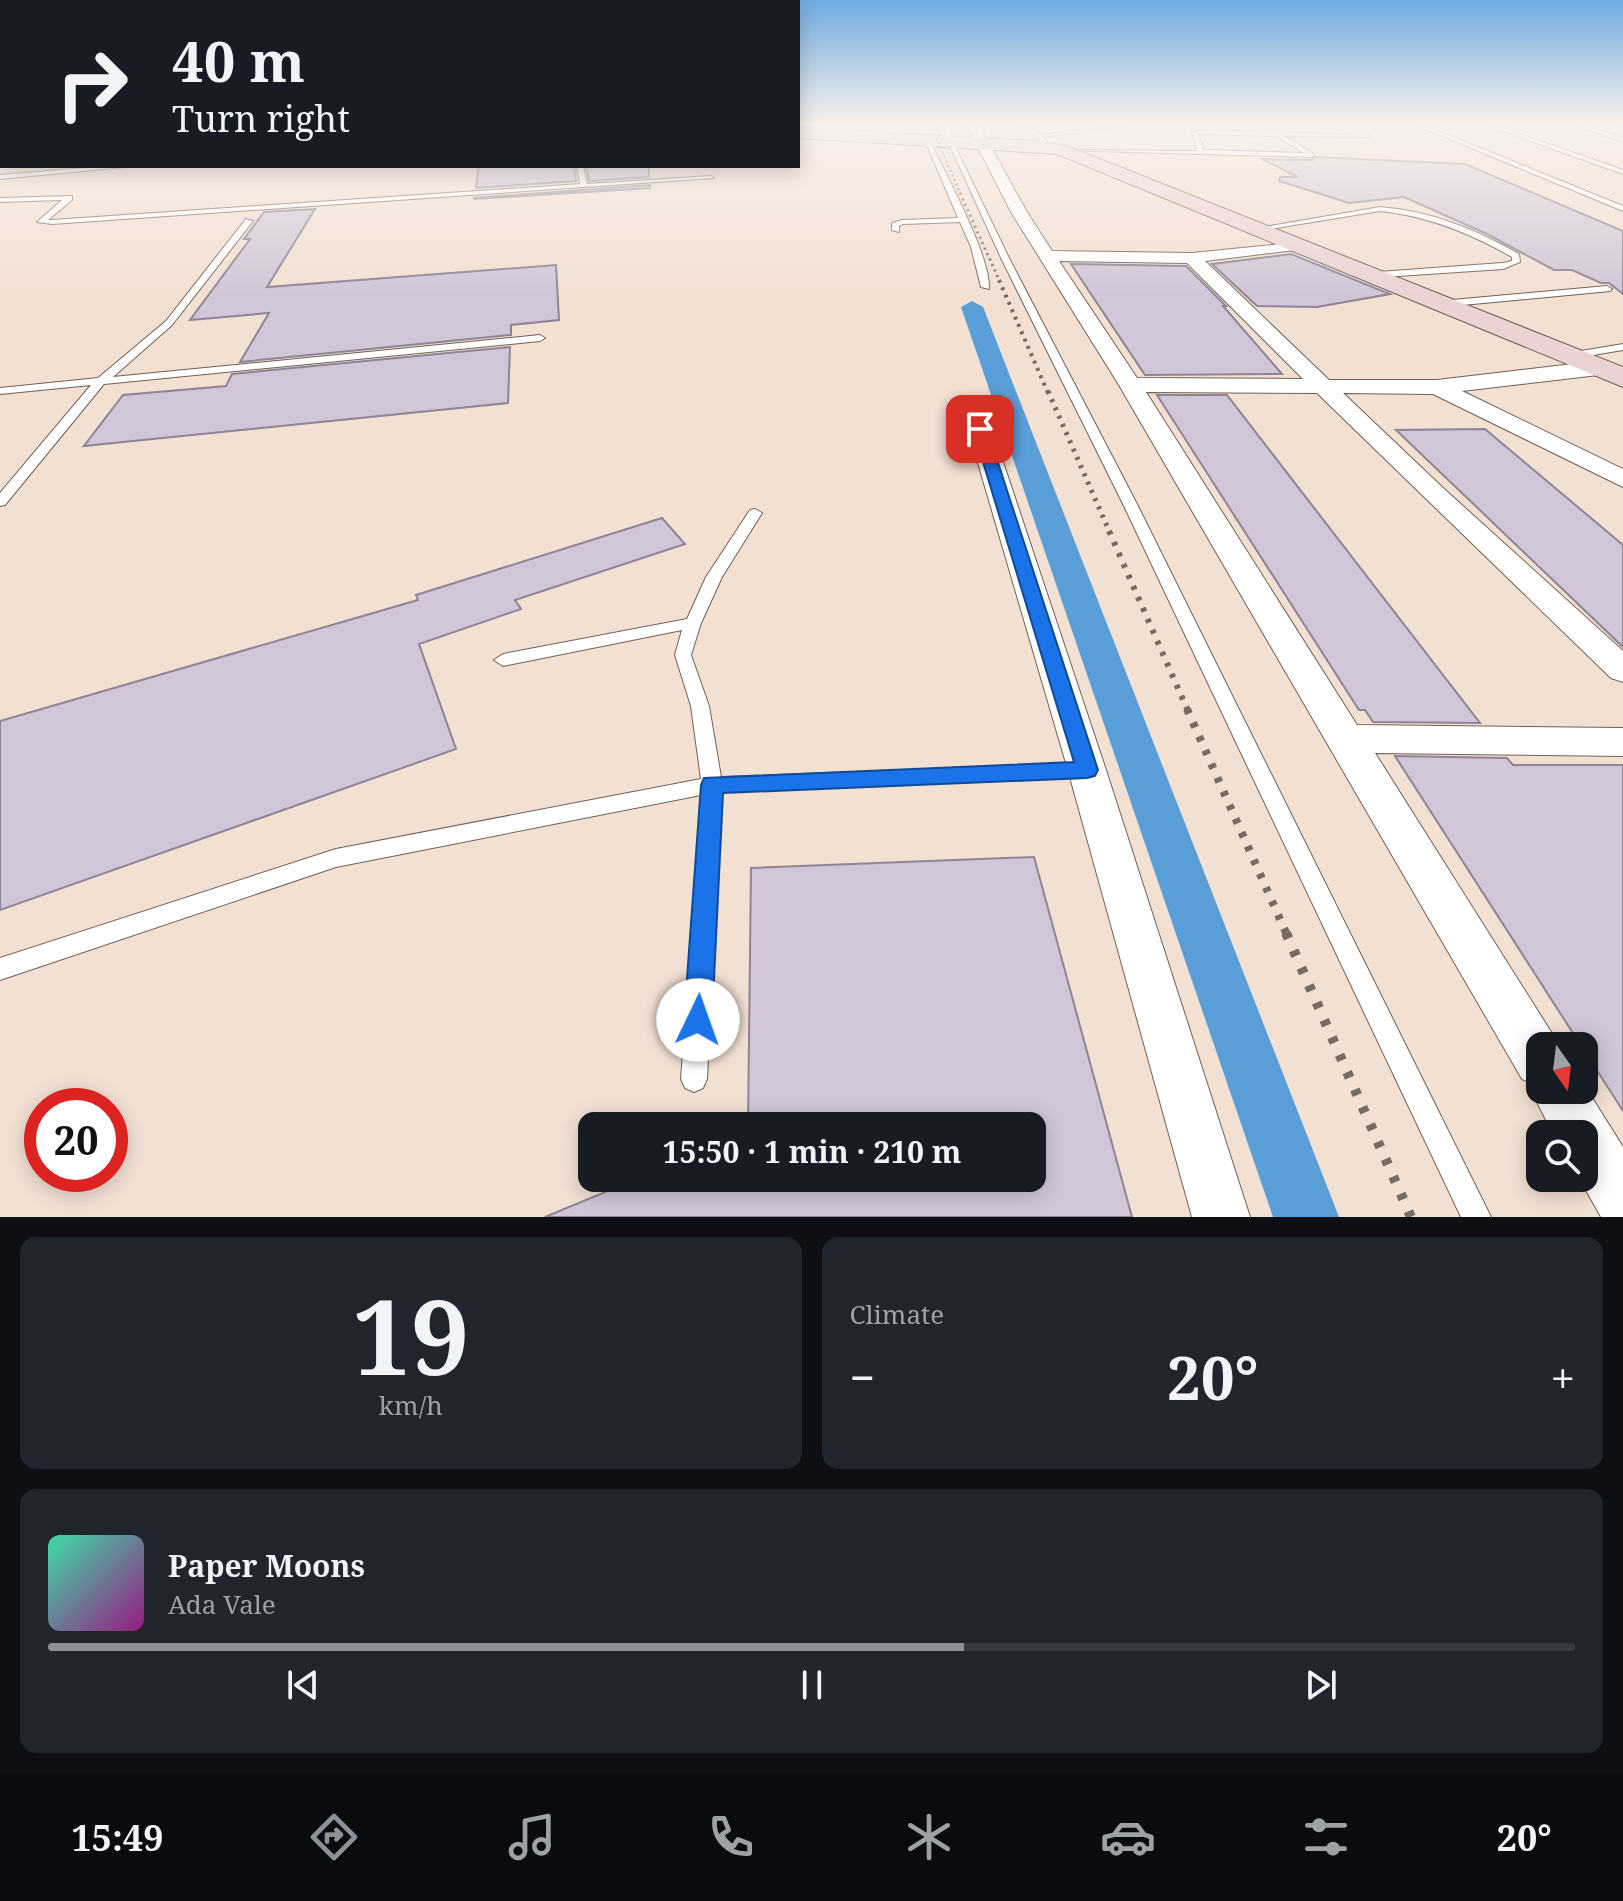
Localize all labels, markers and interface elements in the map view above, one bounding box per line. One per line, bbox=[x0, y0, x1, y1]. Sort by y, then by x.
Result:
text: 40 m bbox=[172, 22, 305, 98]
icon: right bbox=[40, 32, 144, 136]
text: Turn right bbox=[172, 94, 350, 143]
pin bbox=[946, 395, 1014, 463]
icon: arrive bbox=[958, 407, 1002, 451]
position arrow bbox=[656, 978, 740, 1062]
north arrow bbox=[1526, 1032, 1598, 1104]
map controls bbox=[1526, 1032, 1598, 1192]
speed limit sign: 20 bbox=[24, 1088, 128, 1192]
button: search bbox=[1526, 1120, 1598, 1192]
text: 15:50 · 1 min · 210 m bbox=[663, 1131, 961, 1172]
text: 19 bbox=[352, 1264, 470, 1405]
text: Climate bbox=[850, 1296, 944, 1332]
text: 20° bbox=[1167, 1336, 1259, 1418]
text: − bbox=[850, 1347, 875, 1407]
text: + bbox=[1550, 1347, 1575, 1407]
text: km/h bbox=[379, 1387, 443, 1423]
text: Paper Moons bbox=[168, 1545, 365, 1586]
text: Ada Vale bbox=[168, 1586, 276, 1622]
icon: previous bbox=[281, 1663, 325, 1707]
icon: pause bbox=[790, 1663, 834, 1707]
icon: next bbox=[1299, 1663, 1343, 1707]
icon: directions bbox=[306, 1809, 362, 1865]
icon: music bbox=[504, 1809, 560, 1865]
icon: phone bbox=[703, 1809, 759, 1865]
icon: climate bbox=[901, 1809, 957, 1865]
icon: car bbox=[1100, 1809, 1156, 1865]
icon: filters bbox=[1298, 1809, 1354, 1865]
text: 15:49 bbox=[71, 1813, 164, 1862]
text: 20° bbox=[1497, 1813, 1552, 1862]

